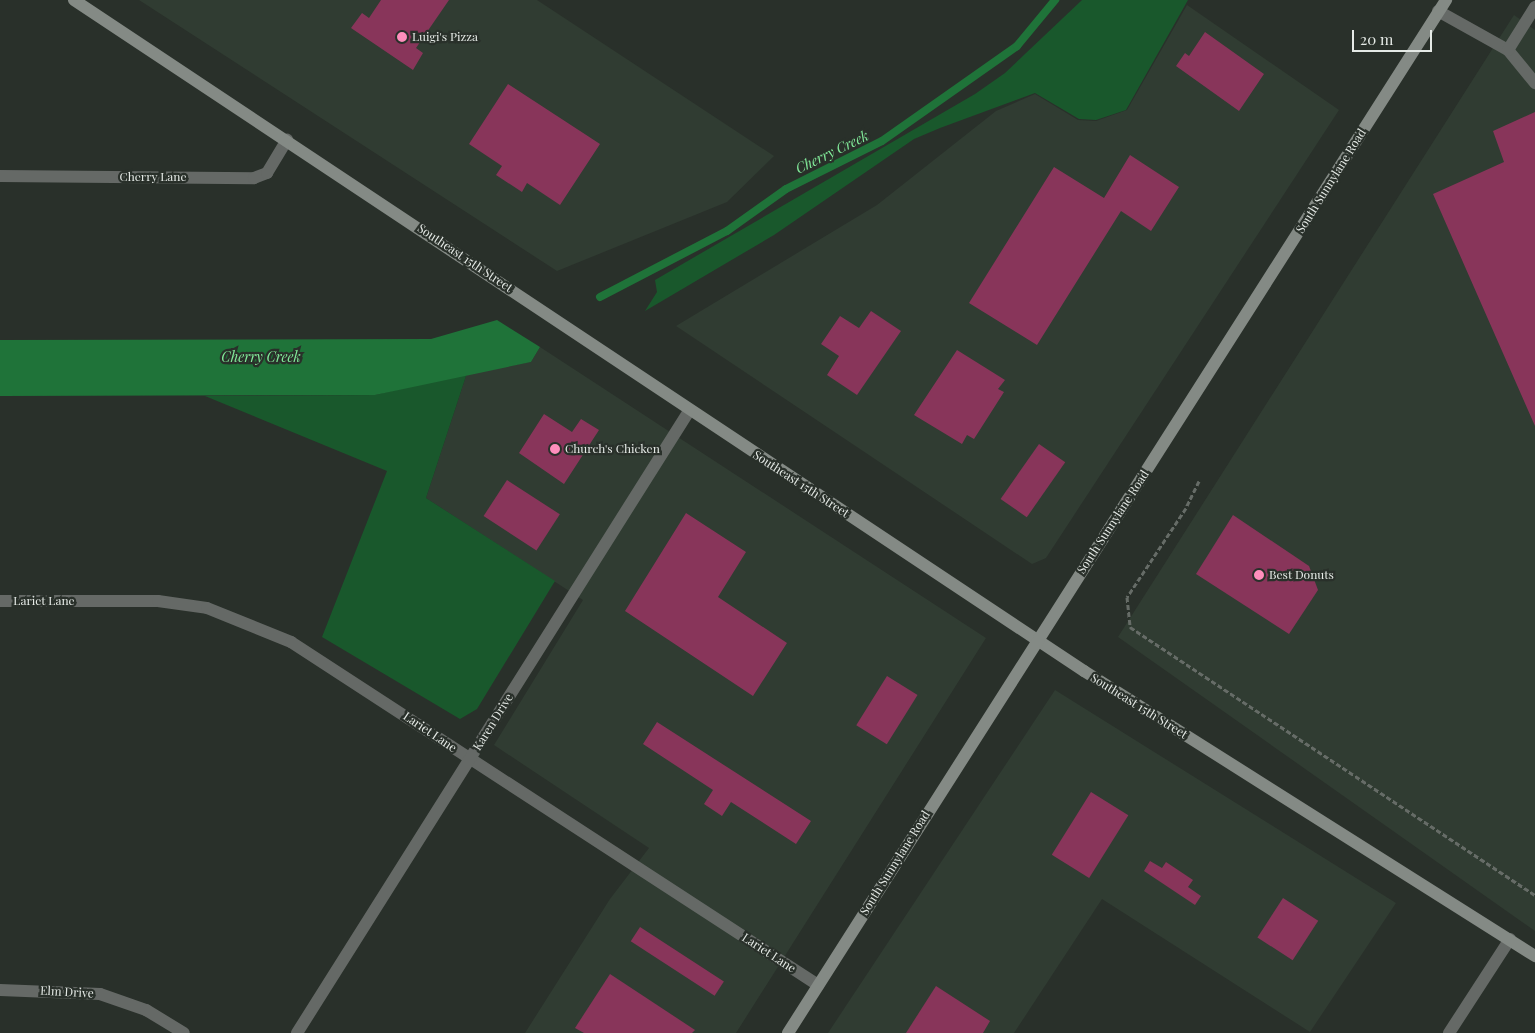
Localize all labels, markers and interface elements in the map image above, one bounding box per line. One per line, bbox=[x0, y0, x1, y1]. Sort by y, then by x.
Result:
scale bar bbox=[1355, 20, 1435, 52]
text: 20 m bbox=[1360, 29, 1393, 49]
place label: Luigi's Pizza bbox=[412, 30, 478, 44]
marker: Luigi's Pizza bbox=[396, 31, 408, 43]
street label: South Sunnylane Road bbox=[1293, 126, 1369, 236]
water label: Cherry Creek bbox=[793, 127, 871, 177]
street label: Cherry Lane bbox=[119, 170, 187, 184]
street label: Southeast 15th Street bbox=[415, 221, 515, 295]
water label: Cherry Creek bbox=[221, 349, 301, 365]
place label: Church's Chicken bbox=[565, 442, 660, 456]
marker: Church's Chicken bbox=[549, 443, 561, 455]
street label: Southeast 15th Street bbox=[750, 448, 852, 520]
street label: South Sunnylane Road bbox=[1074, 467, 1152, 577]
place label: Best Donuts bbox=[1269, 568, 1334, 582]
marker: Best Donuts bbox=[1253, 569, 1265, 581]
street label: Lariet Lane bbox=[13, 594, 75, 608]
street label: Southeast 15th Street bbox=[1088, 670, 1190, 742]
street label: Karen Drive bbox=[470, 691, 516, 753]
street label: Lariet Lane bbox=[400, 709, 460, 755]
street label: South Sunnylane Road bbox=[857, 808, 933, 918]
street label: Lariet Lane bbox=[739, 930, 799, 976]
street label: Elm Drive bbox=[40, 983, 94, 1001]

